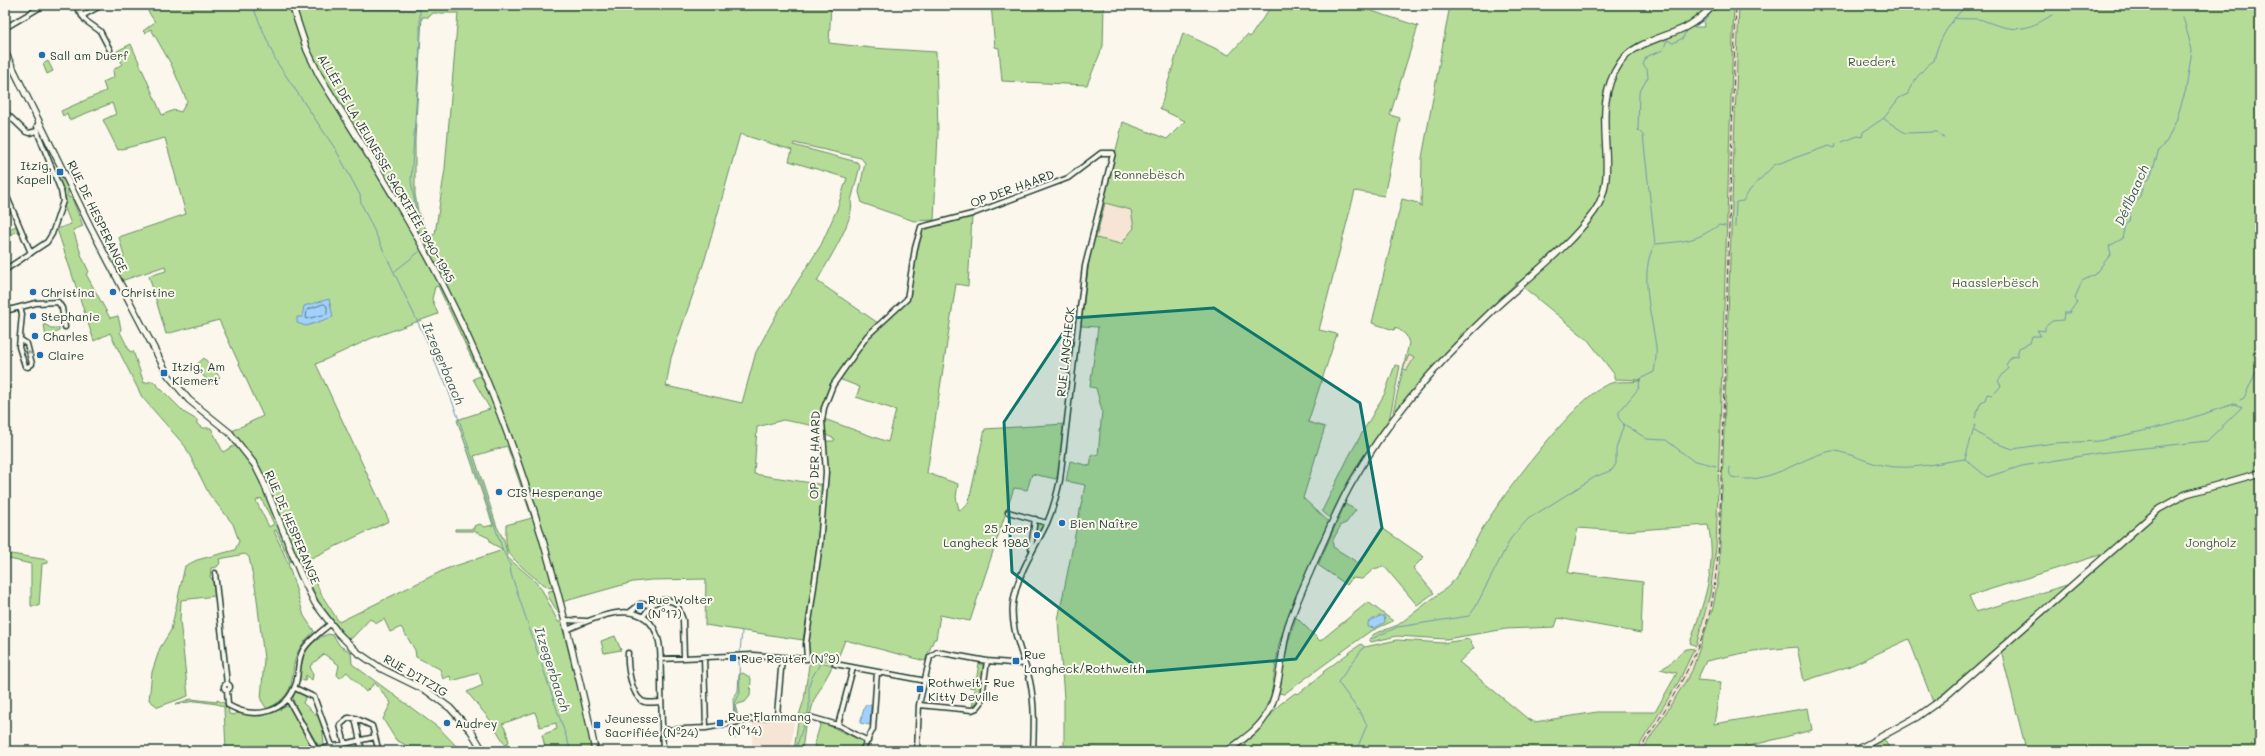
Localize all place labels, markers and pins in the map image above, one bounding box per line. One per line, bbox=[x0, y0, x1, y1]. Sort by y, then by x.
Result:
place label: Sall am Duerf bbox=[50, 47, 128, 63]
marker: Sall am Duerf bbox=[37, 50, 47, 60]
place label: Itzig, Kapell bbox=[16, 157, 52, 187]
marker: Itzig, Kapell bbox=[55, 167, 65, 177]
place label: Christina bbox=[41, 284, 95, 300]
place label: Christine bbox=[121, 284, 175, 300]
marker: Christina bbox=[28, 287, 38, 297]
marker: Christine bbox=[108, 287, 118, 297]
place label: Stephanie bbox=[41, 308, 100, 324]
marker: Stephanie bbox=[28, 311, 38, 321]
place label: Charles bbox=[43, 328, 88, 344]
marker: Charles bbox=[30, 331, 40, 341]
place label: Claire bbox=[48, 347, 84, 363]
marker: Claire bbox=[35, 350, 45, 360]
place label: Itzig, Am Kiemert bbox=[172, 358, 225, 388]
marker: Itzig, Am Kiemert bbox=[159, 368, 169, 378]
place label: CIS Hesperange bbox=[507, 484, 603, 500]
marker: CIS Hesperange bbox=[494, 487, 504, 497]
place label: Bien Naître bbox=[1070, 515, 1138, 531]
marker: Bien Naître bbox=[1057, 518, 1067, 528]
place label: 25 Joer Langheck 1988 bbox=[943, 520, 1029, 550]
marker: 25 Joer Langheck 1988 bbox=[1032, 530, 1042, 540]
place label: Rue Wolter (N°17) bbox=[648, 591, 713, 621]
marker: Rue Wolter (N°17) bbox=[635, 601, 645, 611]
place label: Rue Langheck/Rothweith bbox=[1024, 646, 1145, 676]
place label: Rue Reuter (N°9) bbox=[741, 650, 840, 666]
marker: Rue Reuter (N°9) bbox=[728, 653, 738, 663]
marker: Rue Langheck/Rothweith bbox=[1011, 656, 1021, 666]
place label: Rothweit - Rue Kitty Deville bbox=[928, 674, 1015, 704]
marker: Rothweit - Rue Kitty Deville bbox=[915, 684, 925, 694]
place label: Rue Flammang (N°14) bbox=[728, 708, 811, 738]
place label: Jeunesse Sacrifiée (N°24) bbox=[605, 710, 698, 740]
place label: Audrey bbox=[455, 715, 497, 731]
marker: Audrey bbox=[442, 718, 452, 728]
marker: Rue Flammang (N°14) bbox=[715, 718, 725, 728]
marker: Jeunesse Sacrifiée (N°24) bbox=[592, 720, 602, 730]

